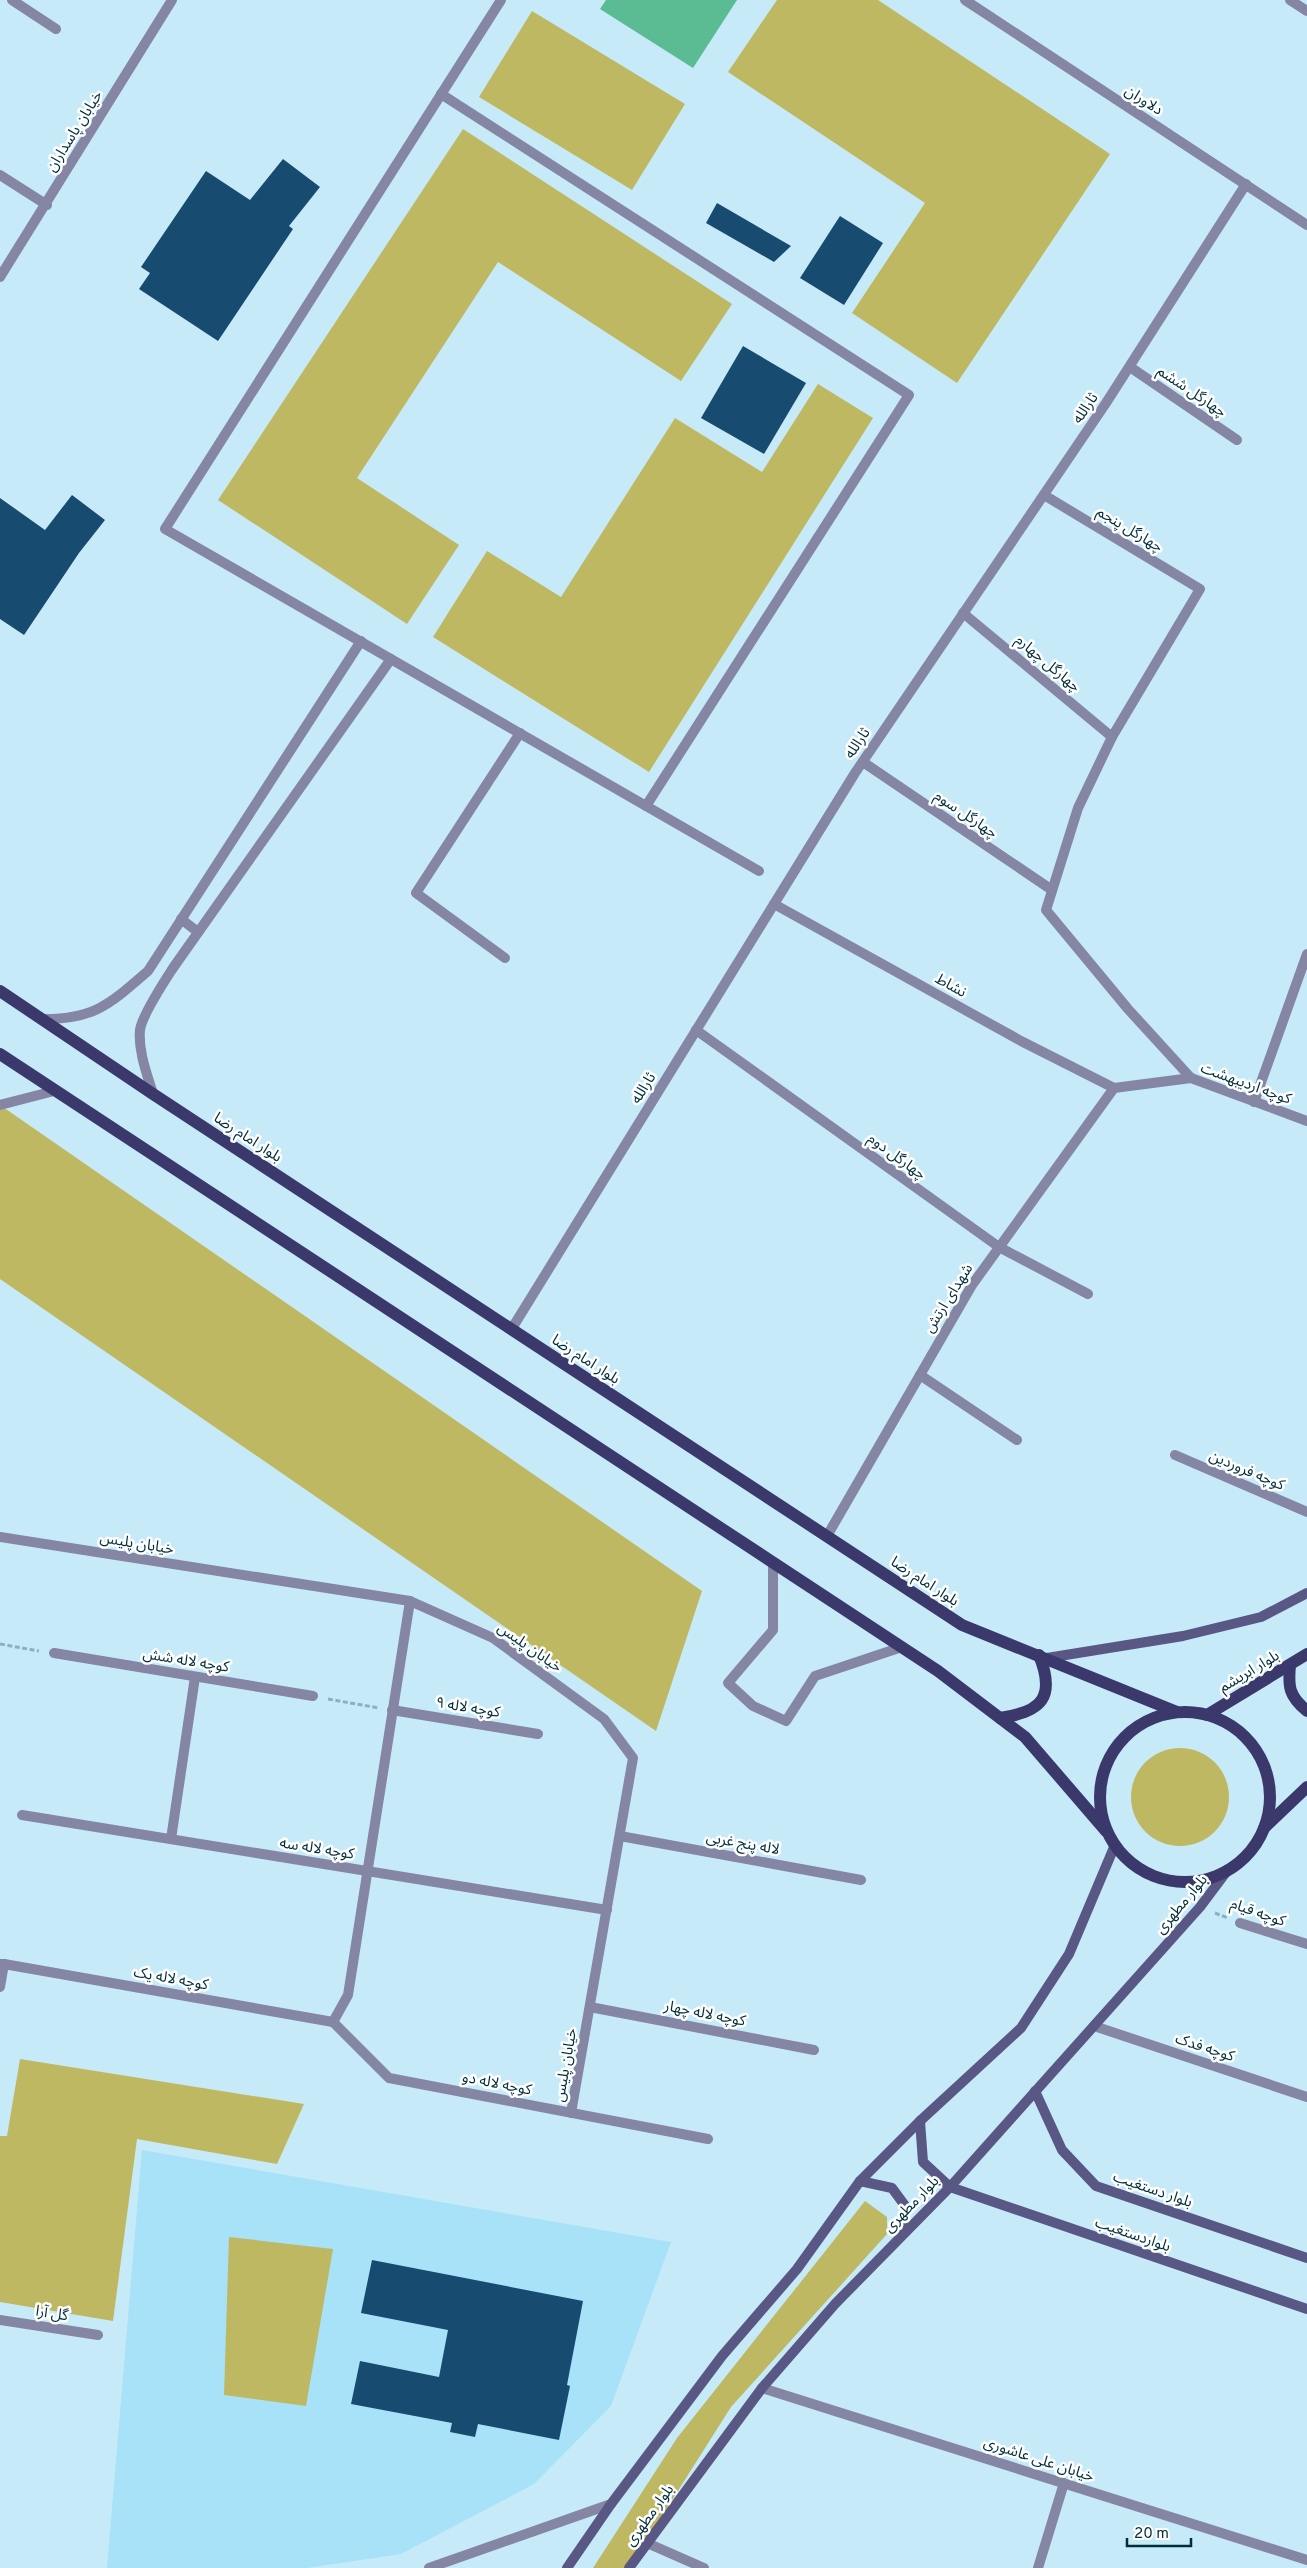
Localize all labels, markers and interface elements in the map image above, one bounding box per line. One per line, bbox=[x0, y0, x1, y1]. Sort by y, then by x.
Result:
street label: دلاوران bbox=[1121, 82, 1166, 121]
street label: خیابان پاسداران bbox=[43, 88, 108, 176]
street label: چهارگل ششم bbox=[1153, 362, 1229, 422]
street label: ثارالله bbox=[1069, 390, 1103, 428]
street label: چهارگل پنجم bbox=[1093, 503, 1166, 558]
street label: چهارگل چهارم bbox=[1011, 631, 1084, 697]
street label: ثارالله bbox=[841, 725, 875, 763]
street label: چهارگل سوم bbox=[930, 787, 1001, 843]
street label: نشاط bbox=[931, 970, 969, 1003]
street label: کوچه اردیبهشت bbox=[1198, 1059, 1294, 1110]
street label: ثارالله bbox=[627, 1070, 661, 1108]
street label: بلوار امام رضا bbox=[209, 1109, 285, 1167]
street label: چهارگل دوم bbox=[863, 1130, 929, 1185]
street label: شهدای ارتش bbox=[921, 1260, 978, 1337]
street label: بلوار امام رضا bbox=[547, 1331, 623, 1389]
street label: کوچه فروردین bbox=[1206, 1447, 1288, 1496]
street label: خیابان پلیس bbox=[98, 1529, 175, 1560]
street label: بلوار امام رضا bbox=[886, 1553, 962, 1611]
street label: خیابان پلیس bbox=[493, 1619, 565, 1677]
street label: کوچه لاله شش bbox=[141, 1645, 231, 1678]
street label: بلوار ابریشم bbox=[1216, 1647, 1283, 1698]
street label: کوچه لاله ۹ bbox=[434, 1694, 502, 1723]
street label: لاله پنج غربی bbox=[704, 1829, 781, 1861]
street label: کوچه لاله سه bbox=[278, 1834, 356, 1865]
street label: بلوار مطهری bbox=[1152, 1871, 1212, 1939]
street label: کوچه قیام bbox=[1228, 1895, 1288, 1932]
street label: کوچه لاله یک bbox=[132, 1964, 210, 1996]
street label: کوچه لاله چهار bbox=[661, 1997, 748, 2032]
street label: خیابان پلیس bbox=[551, 2027, 582, 2104]
street label: کوچه فدک bbox=[1173, 2030, 1237, 2067]
street label: کوچه لاله دو bbox=[460, 2068, 534, 2101]
street label: بلوار دستغیب bbox=[1110, 2168, 1195, 2213]
street label: بلوار مطهری bbox=[880, 2173, 944, 2237]
street label: بلواردستغیب bbox=[1092, 2214, 1173, 2257]
street label: گل آرا bbox=[34, 2303, 70, 2327]
street label: خیابان علی عاشوری bbox=[981, 2434, 1096, 2487]
street label: بلوار مطهری bbox=[621, 2481, 679, 2550]
scale bar bbox=[1127, 2516, 1191, 2548]
text: 20 m bbox=[1134, 2525, 1169, 2544]

